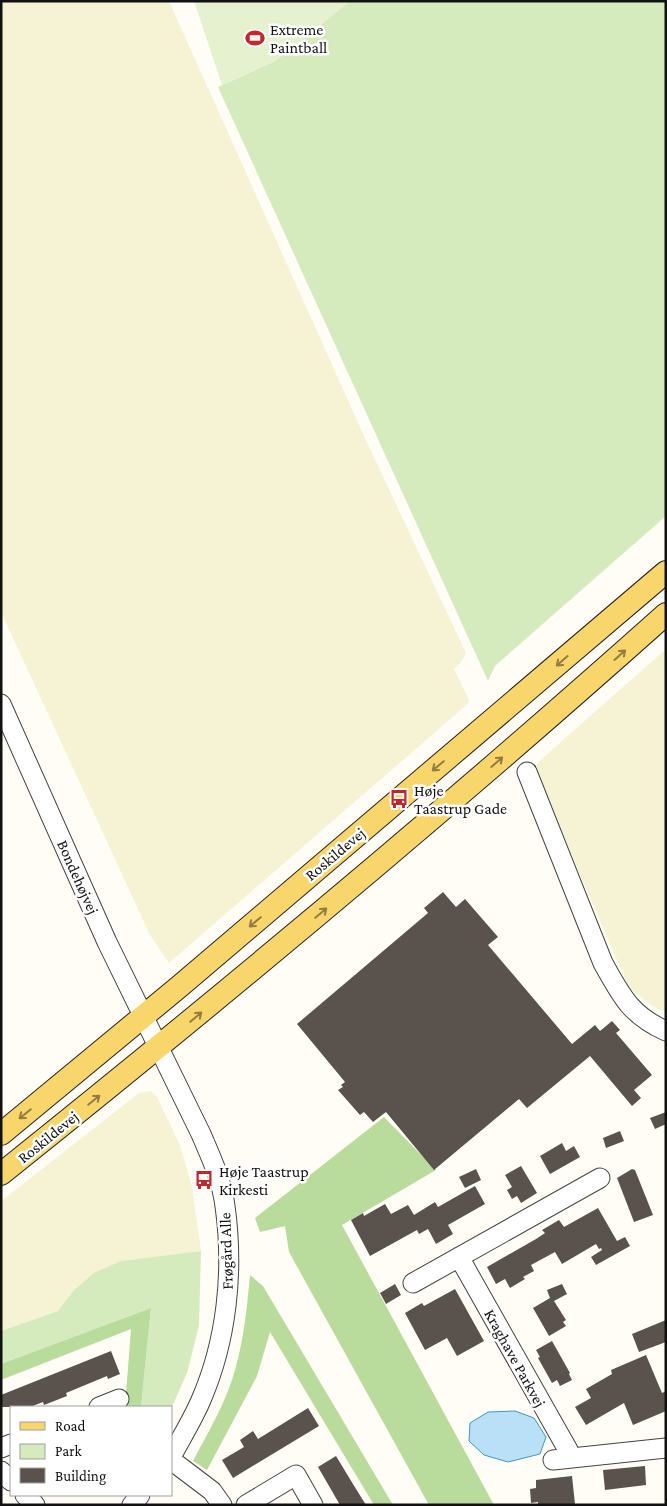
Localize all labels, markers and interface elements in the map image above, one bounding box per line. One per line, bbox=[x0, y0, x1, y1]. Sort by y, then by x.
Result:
place label: Extreme Paintball bbox=[270, 21, 327, 56]
sports icon: Extreme Paintball bbox=[244, 27, 266, 49]
one-way arrow bbox=[613, 649, 626, 661]
one-way arrow bbox=[556, 655, 569, 666]
one-way arrow bbox=[491, 756, 504, 767]
one-way arrow bbox=[432, 760, 445, 771]
place label: Høje Taastrup Gade bbox=[414, 782, 507, 818]
bus stop icon: Høje Taastrup Gade bbox=[388, 788, 410, 810]
street label: Roskildevej bbox=[302, 824, 369, 885]
street label: Bondehøjvej bbox=[53, 837, 102, 917]
one-way arrow bbox=[314, 907, 327, 918]
one-way arrow bbox=[248, 917, 261, 928]
one-way arrow bbox=[189, 1011, 202, 1022]
one-way arrow bbox=[87, 1094, 100, 1105]
street label: Roskildevej bbox=[14, 1108, 82, 1167]
one-way arrow bbox=[19, 1108, 32, 1119]
place label: Høje Taastrup Kirkesti bbox=[219, 1163, 309, 1198]
bus stop icon: Høje Taastrup Kirkesti bbox=[193, 1169, 215, 1191]
street label: Frøgård Alle bbox=[216, 1212, 237, 1290]
street label: Kraghave Parkvej bbox=[480, 1306, 549, 1410]
legend bbox=[10, 1406, 172, 1496]
text: Road bbox=[55, 1418, 86, 1434]
text: Park bbox=[55, 1443, 82, 1459]
text: Building bbox=[55, 1468, 106, 1485]

